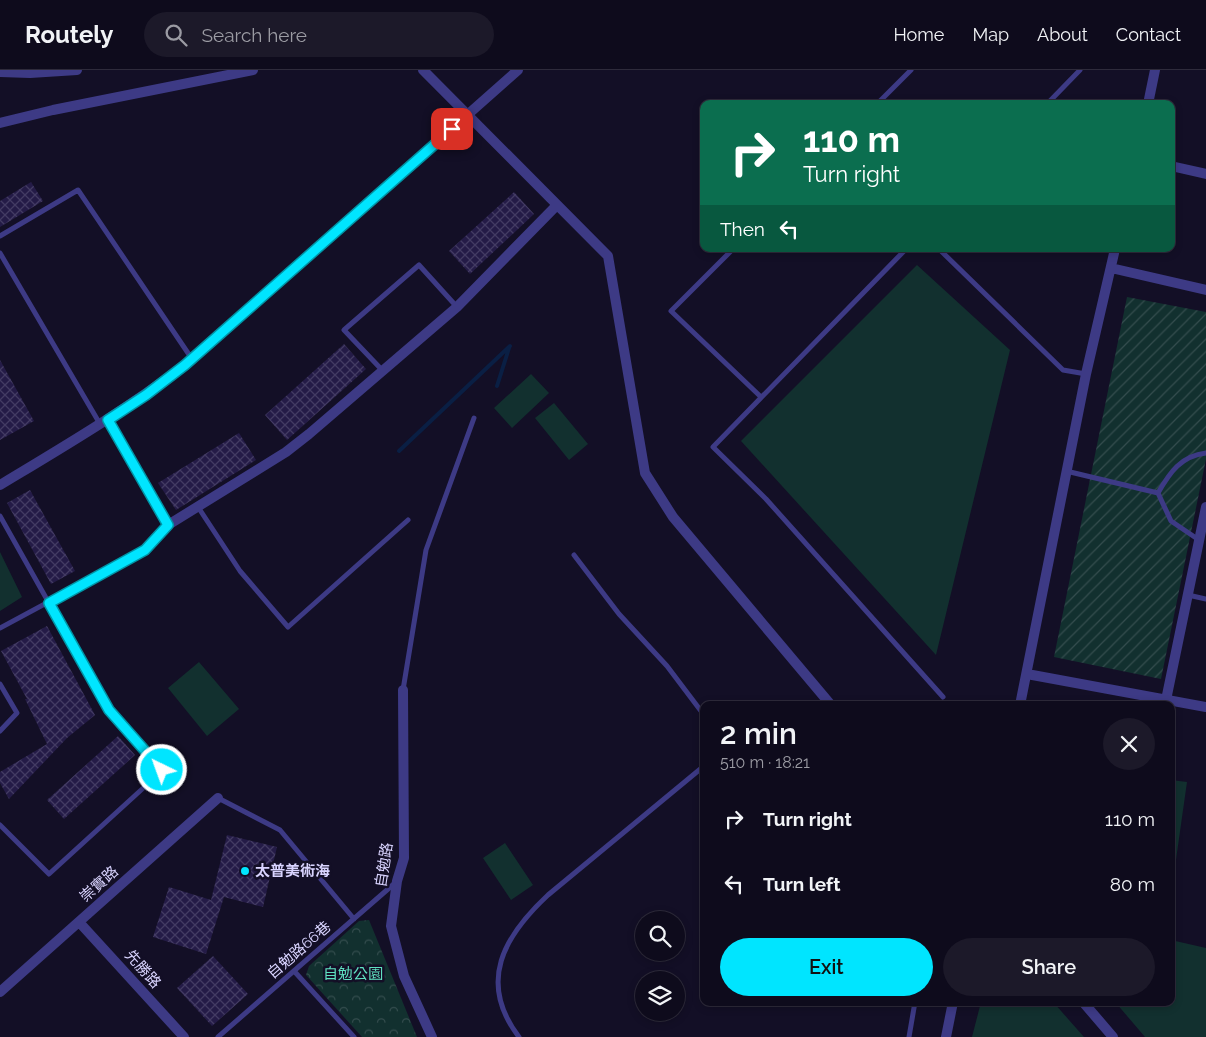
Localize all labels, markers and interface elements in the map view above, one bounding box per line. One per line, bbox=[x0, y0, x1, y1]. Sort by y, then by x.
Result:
search box bbox=[144, 12, 494, 57]
text: Routely bbox=[25, 20, 114, 49]
icon: search bbox=[162, 21, 190, 49]
text: Search here bbox=[202, 24, 307, 46]
text: Home bbox=[893, 24, 944, 45]
text: Map bbox=[972, 24, 1009, 45]
text: About bbox=[1037, 24, 1088, 45]
text: Contact bbox=[1116, 24, 1181, 45]
pin bbox=[431, 108, 473, 150]
icon: arrive bbox=[438, 115, 466, 143]
text: 110 m bbox=[803, 119, 900, 160]
icon: right bbox=[720, 120, 785, 185]
text: Turn right bbox=[803, 161, 900, 187]
icon: left bbox=[775, 215, 803, 243]
text: Then bbox=[720, 218, 765, 240]
text: 2 min bbox=[720, 716, 797, 751]
button: close bbox=[1103, 718, 1155, 770]
position arrow bbox=[135, 743, 187, 795]
text: 510 m · 18:21 bbox=[720, 753, 810, 772]
icon: right bbox=[720, 805, 748, 833]
text: Turn right bbox=[763, 808, 852, 830]
text: 110 m bbox=[1105, 808, 1155, 830]
street label: 自勉路 bbox=[372, 841, 396, 889]
street label: 崇實路 bbox=[76, 862, 122, 906]
place label: 太普美術海 bbox=[255, 862, 330, 880]
marker: 太普美術海 bbox=[239, 865, 251, 877]
icon: left bbox=[720, 870, 748, 898]
text: Turn left bbox=[763, 873, 840, 895]
text: 80 m bbox=[1110, 873, 1155, 895]
map controls bbox=[635, 911, 685, 1021]
button: search bbox=[635, 911, 685, 961]
street label: 自勉路66巷 bbox=[264, 918, 334, 982]
button: Exit bbox=[720, 938, 933, 996]
button: Share bbox=[943, 938, 1155, 996]
street label: 先勝路 bbox=[121, 946, 165, 992]
park label: 自勉公園 bbox=[323, 965, 383, 983]
button: layers bbox=[635, 971, 685, 1021]

